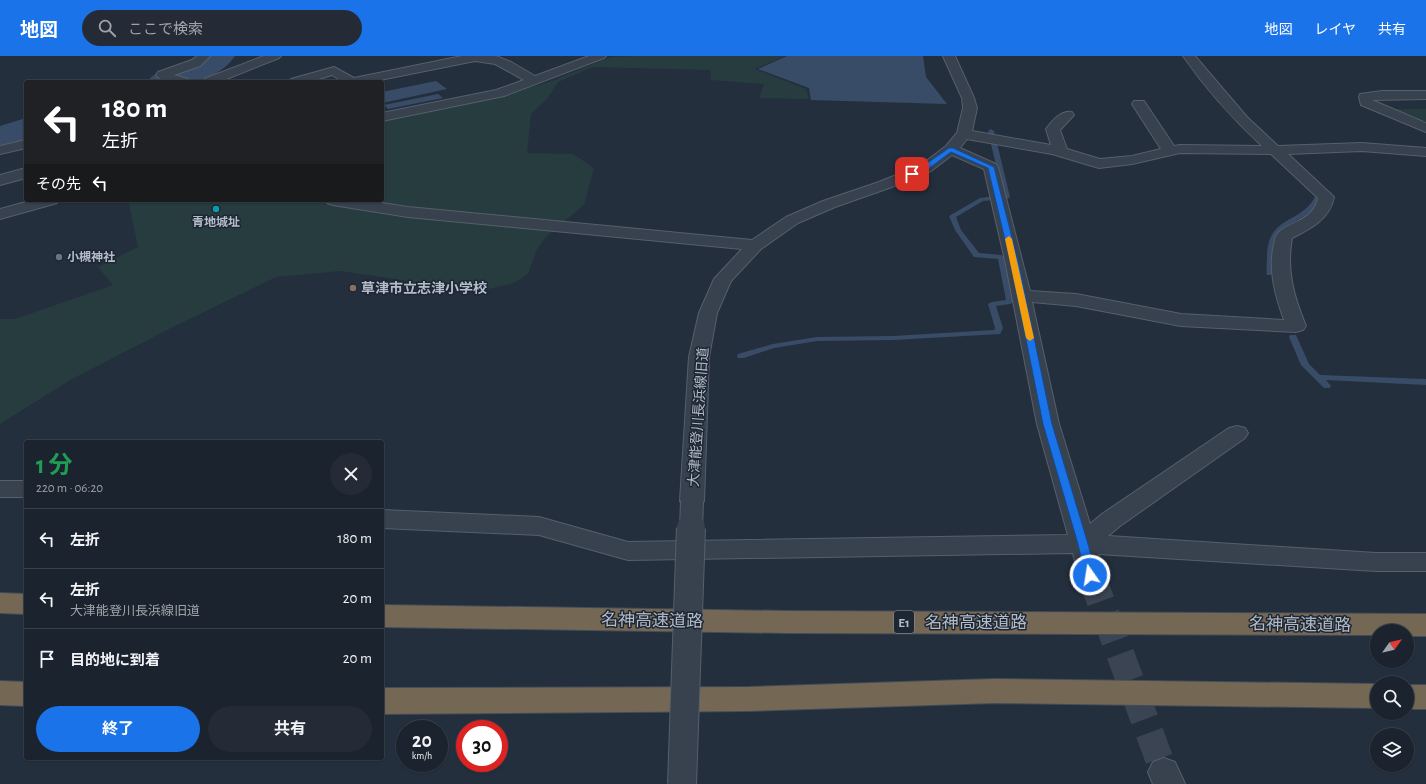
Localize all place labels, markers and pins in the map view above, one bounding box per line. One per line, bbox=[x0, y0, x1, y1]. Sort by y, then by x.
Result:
pin bbox=[895, 157, 929, 191]
marker: 青地城址 bbox=[211, 204, 221, 214]
place label: 青地城址 bbox=[192, 215, 240, 228]
place label: 小槻神社 bbox=[67, 250, 115, 263]
marker: 小槻神社 bbox=[54, 252, 64, 262]
place label: 草津市立志津小学校 bbox=[361, 281, 487, 296]
marker: 草津市立志津小学校 bbox=[348, 283, 358, 293]

